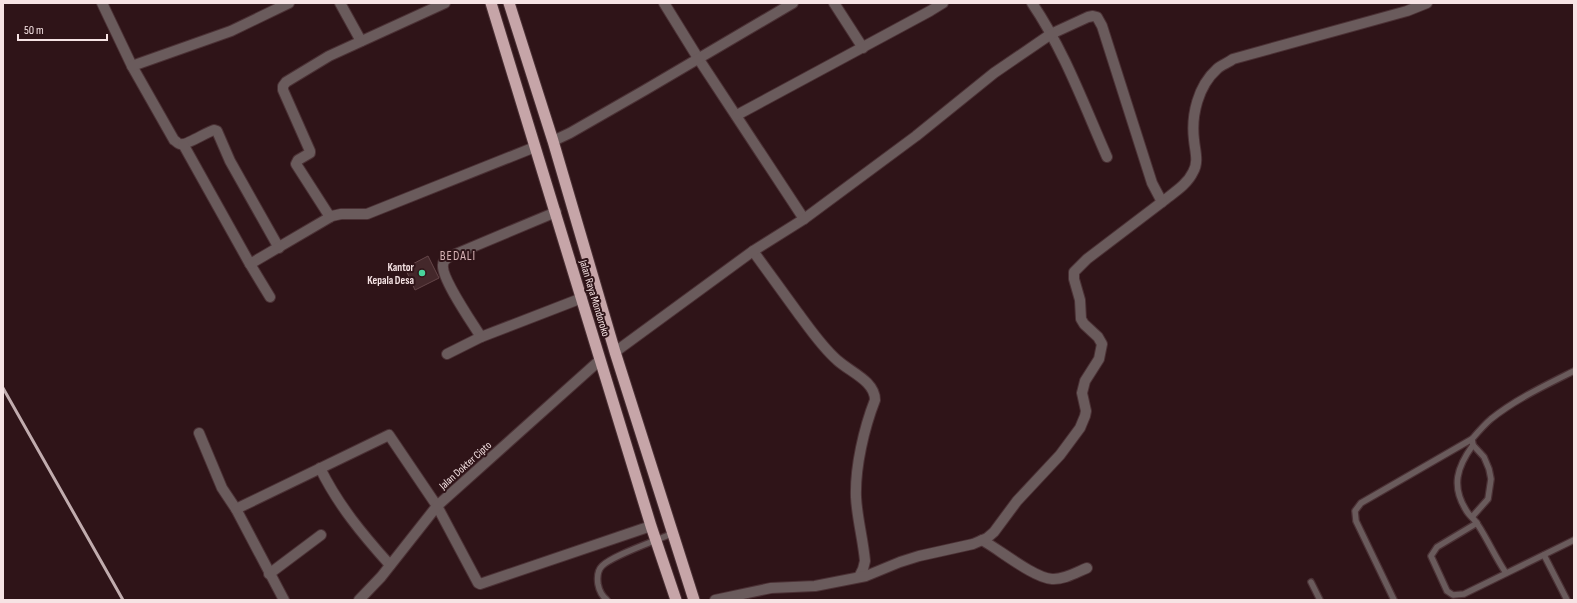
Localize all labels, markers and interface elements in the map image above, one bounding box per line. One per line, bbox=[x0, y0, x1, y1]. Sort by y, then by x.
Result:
scale bar bbox=[18, 16, 107, 42]
text: 50 m bbox=[24, 23, 44, 38]
district label: BEDALI bbox=[440, 248, 476, 264]
street label: Jalan Raya Mondoroko bbox=[576, 257, 612, 338]
place label: Kantor Kepala Desa bbox=[367, 261, 415, 287]
marker: Kantor Kepala Desa bbox=[417, 268, 427, 278]
street label: Jalan Dokter Cipto bbox=[436, 438, 494, 493]

